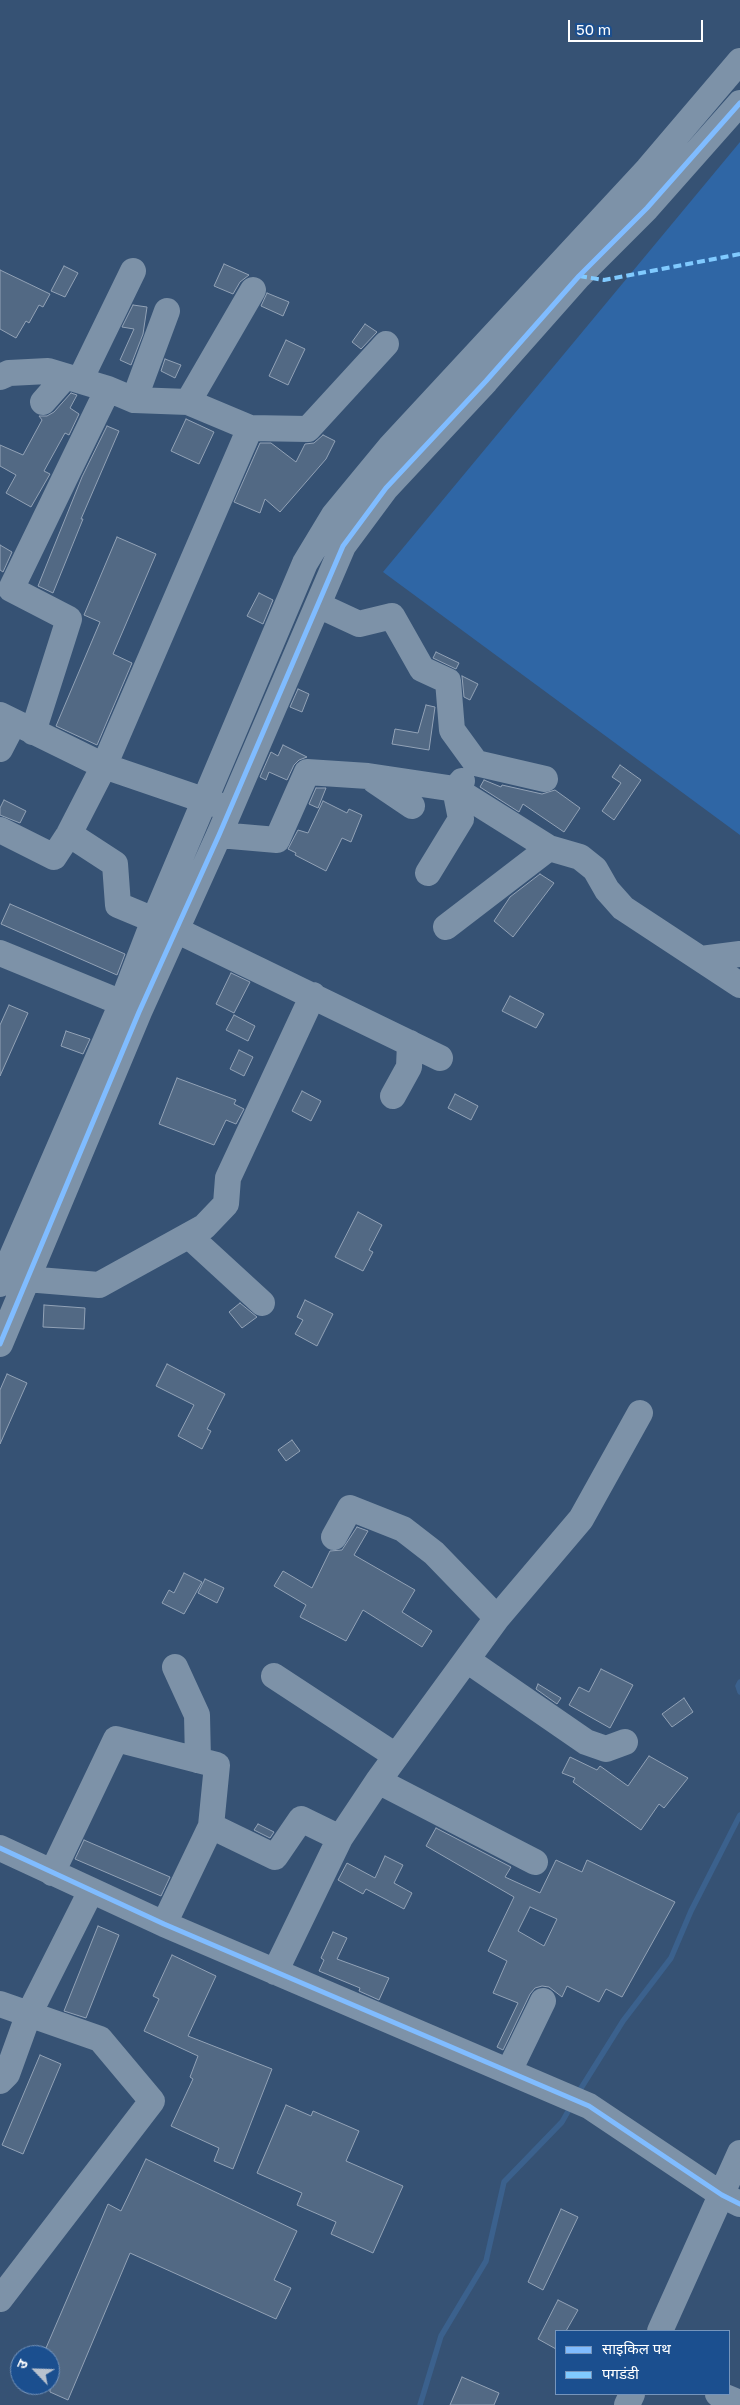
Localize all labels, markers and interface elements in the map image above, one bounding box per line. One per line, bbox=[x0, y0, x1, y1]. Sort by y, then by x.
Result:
scale bar bbox=[570, 10, 705, 42]
text: 50 m bbox=[576, 20, 611, 38]
legend bbox=[555, 2330, 730, 2395]
text: साइकिल पथ bbox=[602, 2339, 671, 2357]
north arrow bbox=[10, 2345, 60, 2395]
text: उ bbox=[12, 2357, 31, 2371]
text: पगडंडी bbox=[602, 2364, 639, 2382]

